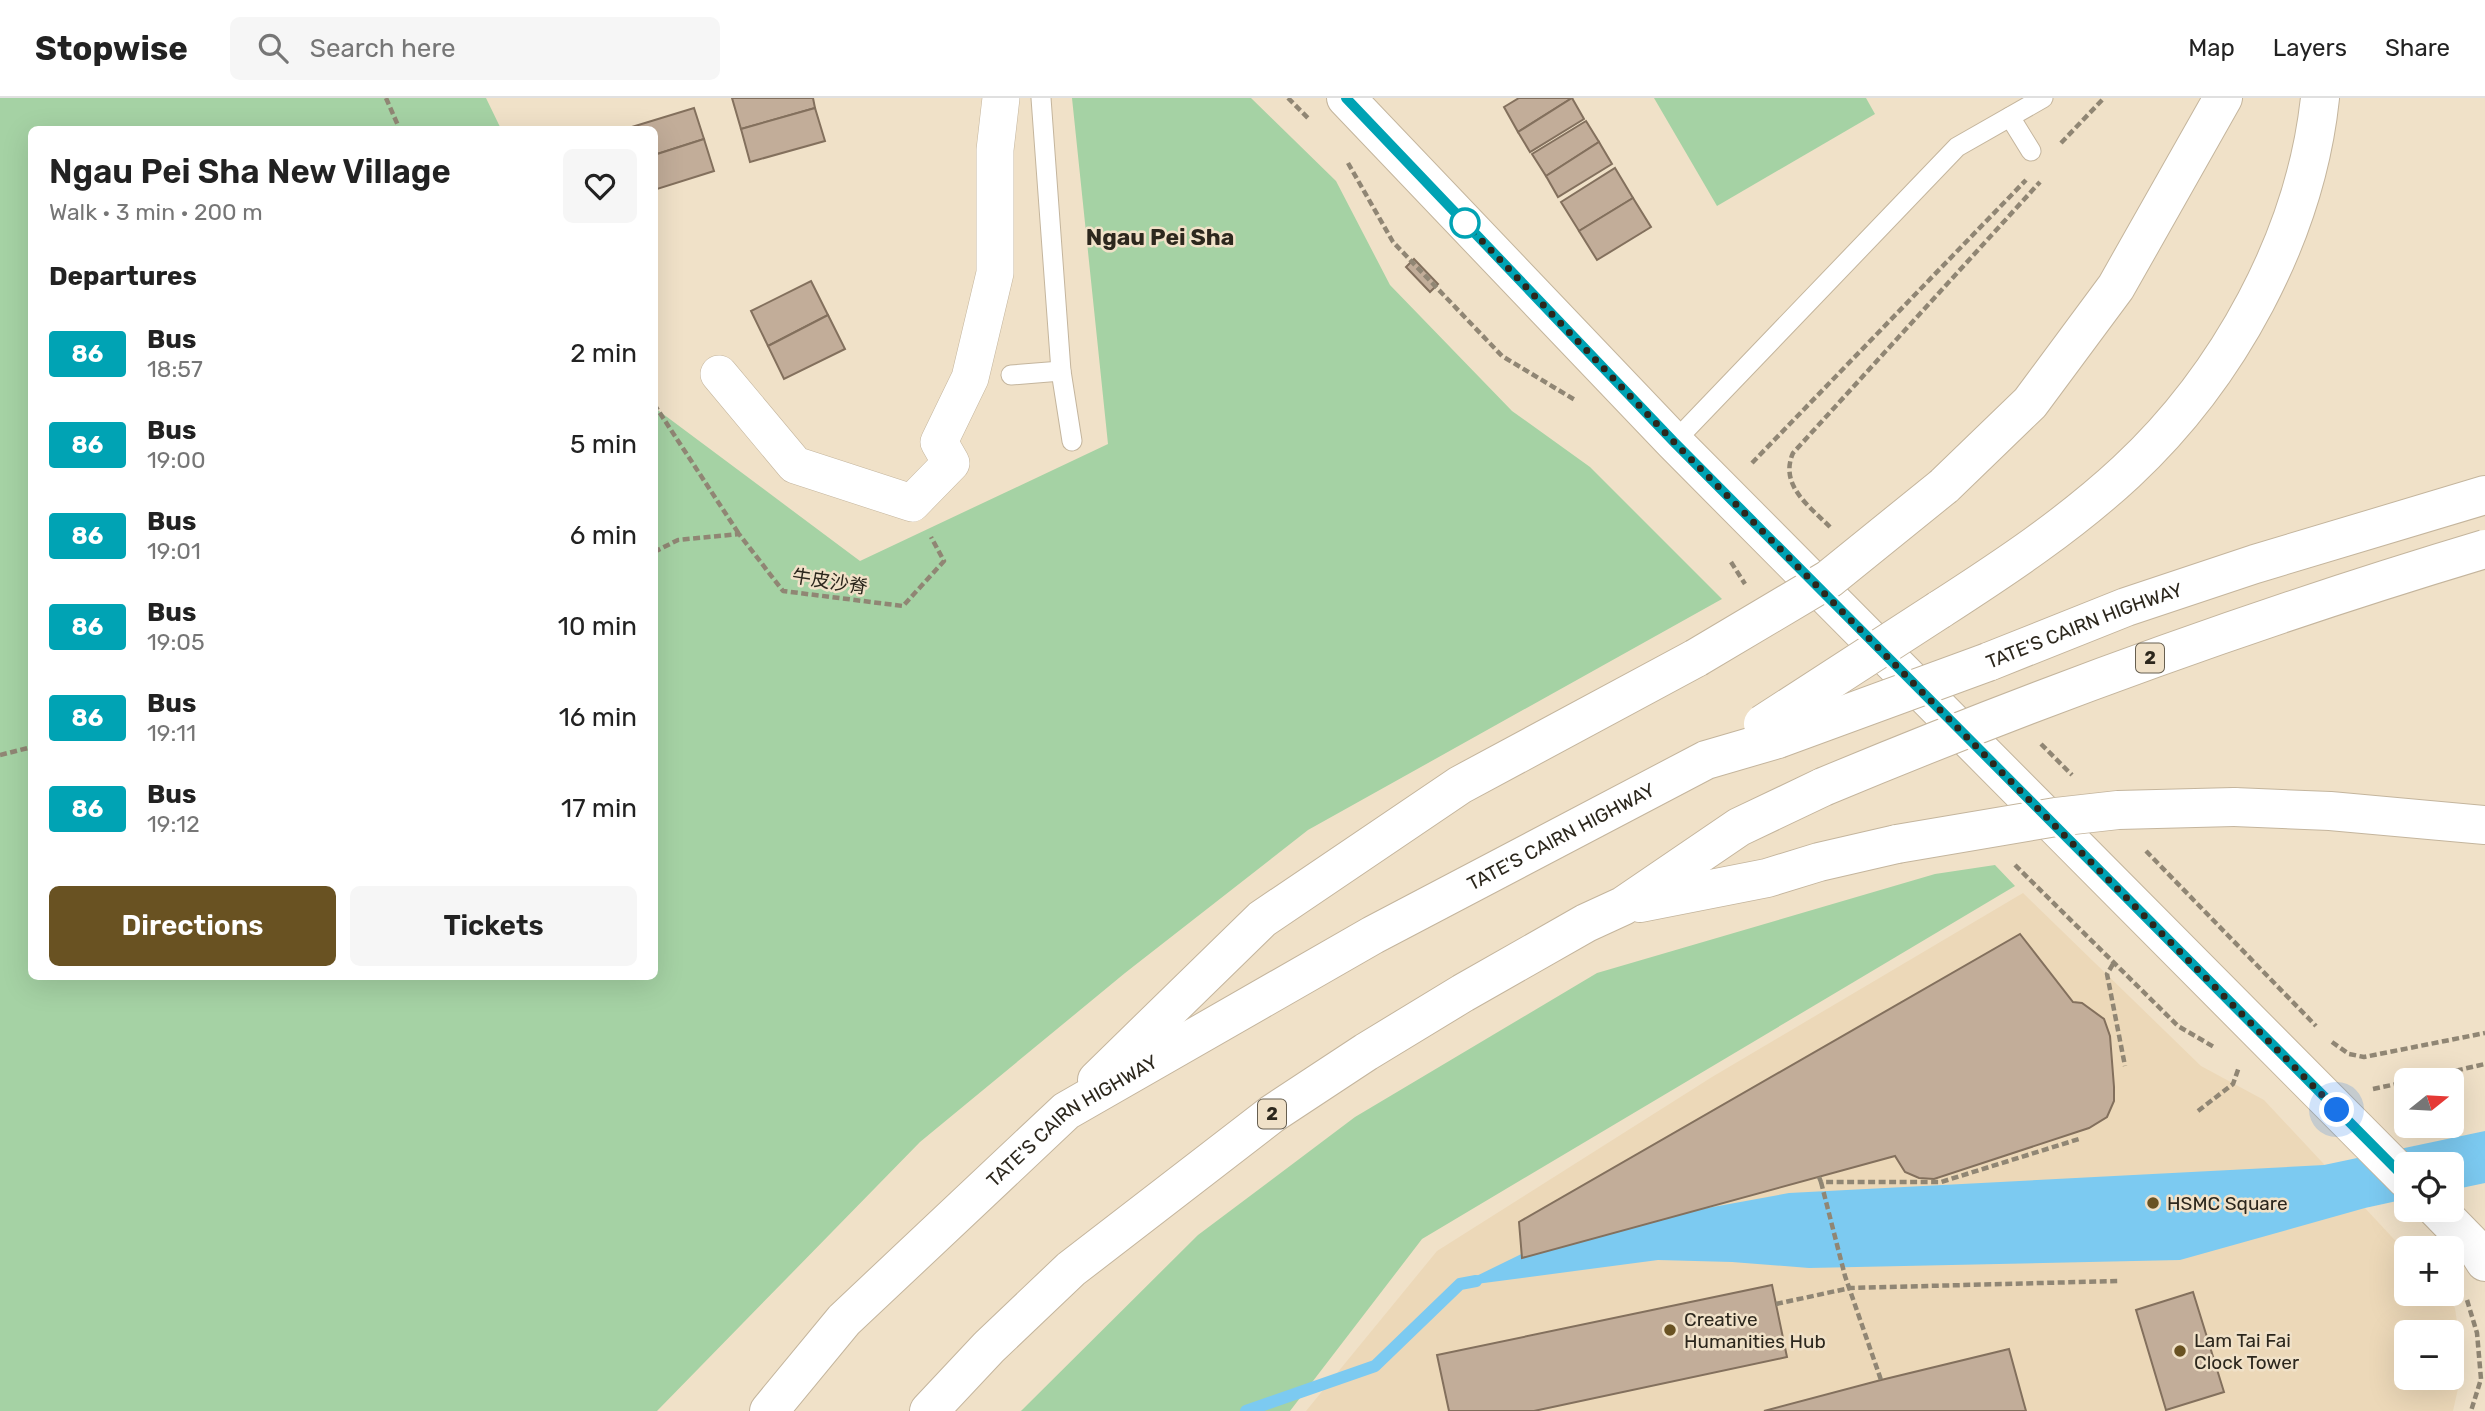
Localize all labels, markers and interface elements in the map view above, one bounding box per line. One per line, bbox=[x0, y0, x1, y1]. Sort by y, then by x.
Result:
search box bbox=[230, 17, 720, 80]
text: Stopwise bbox=[35, 29, 188, 68]
icon: search bbox=[254, 29, 292, 67]
text: Search here bbox=[310, 33, 456, 64]
text: Map bbox=[2188, 34, 2235, 62]
text: Layers bbox=[2273, 34, 2347, 62]
text: Share bbox=[2385, 34, 2450, 62]
button: heart bbox=[563, 149, 637, 223]
text: Ngau Pei Sha New Village bbox=[49, 152, 451, 191]
text: Walk · 3 min · 200 m bbox=[49, 198, 263, 226]
unlabelled marker bbox=[1450, 208, 1480, 238]
district label: Ngau Pei Sha bbox=[1086, 223, 1234, 251]
text: Departures bbox=[49, 261, 197, 292]
text: Bus bbox=[147, 324, 196, 355]
text: 2 min bbox=[570, 338, 637, 369]
text: 86 bbox=[72, 340, 103, 368]
text: 18:57 bbox=[147, 355, 203, 383]
text: Bus bbox=[147, 415, 196, 446]
text: 5 min bbox=[570, 429, 637, 460]
text: 86 bbox=[72, 431, 103, 459]
text: 19:00 bbox=[147, 446, 206, 474]
text: Bus bbox=[147, 506, 196, 537]
text: 6 min bbox=[570, 520, 637, 551]
text: 86 bbox=[72, 522, 103, 550]
text: 19:01 bbox=[147, 537, 201, 565]
street label: 牛皮沙脊 bbox=[791, 564, 869, 599]
street label: TATE'S CAIRN HIGHWAY bbox=[1983, 578, 2186, 674]
text: Bus bbox=[147, 597, 196, 628]
text: 10 min bbox=[558, 611, 637, 642]
text: 86 bbox=[72, 613, 103, 641]
text: 19:05 bbox=[147, 628, 205, 656]
road number: 2 bbox=[2136, 644, 2164, 672]
text: Bus bbox=[147, 688, 196, 719]
text: 16 min bbox=[559, 702, 637, 733]
text: 86 bbox=[72, 704, 103, 732]
text: 19:11 bbox=[147, 719, 196, 747]
street label: TATE'S CAIRN HIGHWAY bbox=[1463, 778, 1659, 895]
text: Bus bbox=[147, 779, 196, 810]
text: 17 min bbox=[561, 793, 637, 824]
text: 86 bbox=[72, 795, 103, 823]
text: 19:12 bbox=[147, 810, 200, 838]
button: Directions bbox=[49, 886, 336, 966]
button: Tickets bbox=[350, 886, 637, 966]
street label: TATE'S CAIRN HIGHWAY bbox=[982, 1050, 1162, 1192]
north arrow bbox=[2394, 1068, 2464, 1138]
map controls bbox=[2394, 1068, 2464, 1390]
your location bbox=[2319, 1092, 2354, 1127]
road number: 2 bbox=[1258, 1099, 1286, 1128]
button: locate bbox=[2394, 1152, 2464, 1222]
place label: HSMC Square bbox=[2167, 1192, 2288, 1215]
marker: HSMC Square bbox=[2145, 1195, 2161, 1211]
button: + bbox=[2394, 1236, 2464, 1306]
place label: Creative Humanities Hub bbox=[1684, 1308, 1826, 1353]
button: − bbox=[2394, 1320, 2464, 1390]
marker: Creative Humanities Hub bbox=[1662, 1322, 1678, 1338]
place label: Lam Tai Fai Clock Tower bbox=[2194, 1329, 2300, 1374]
marker: Lam Tai Fai Clock Tower bbox=[2172, 1343, 2188, 1359]

